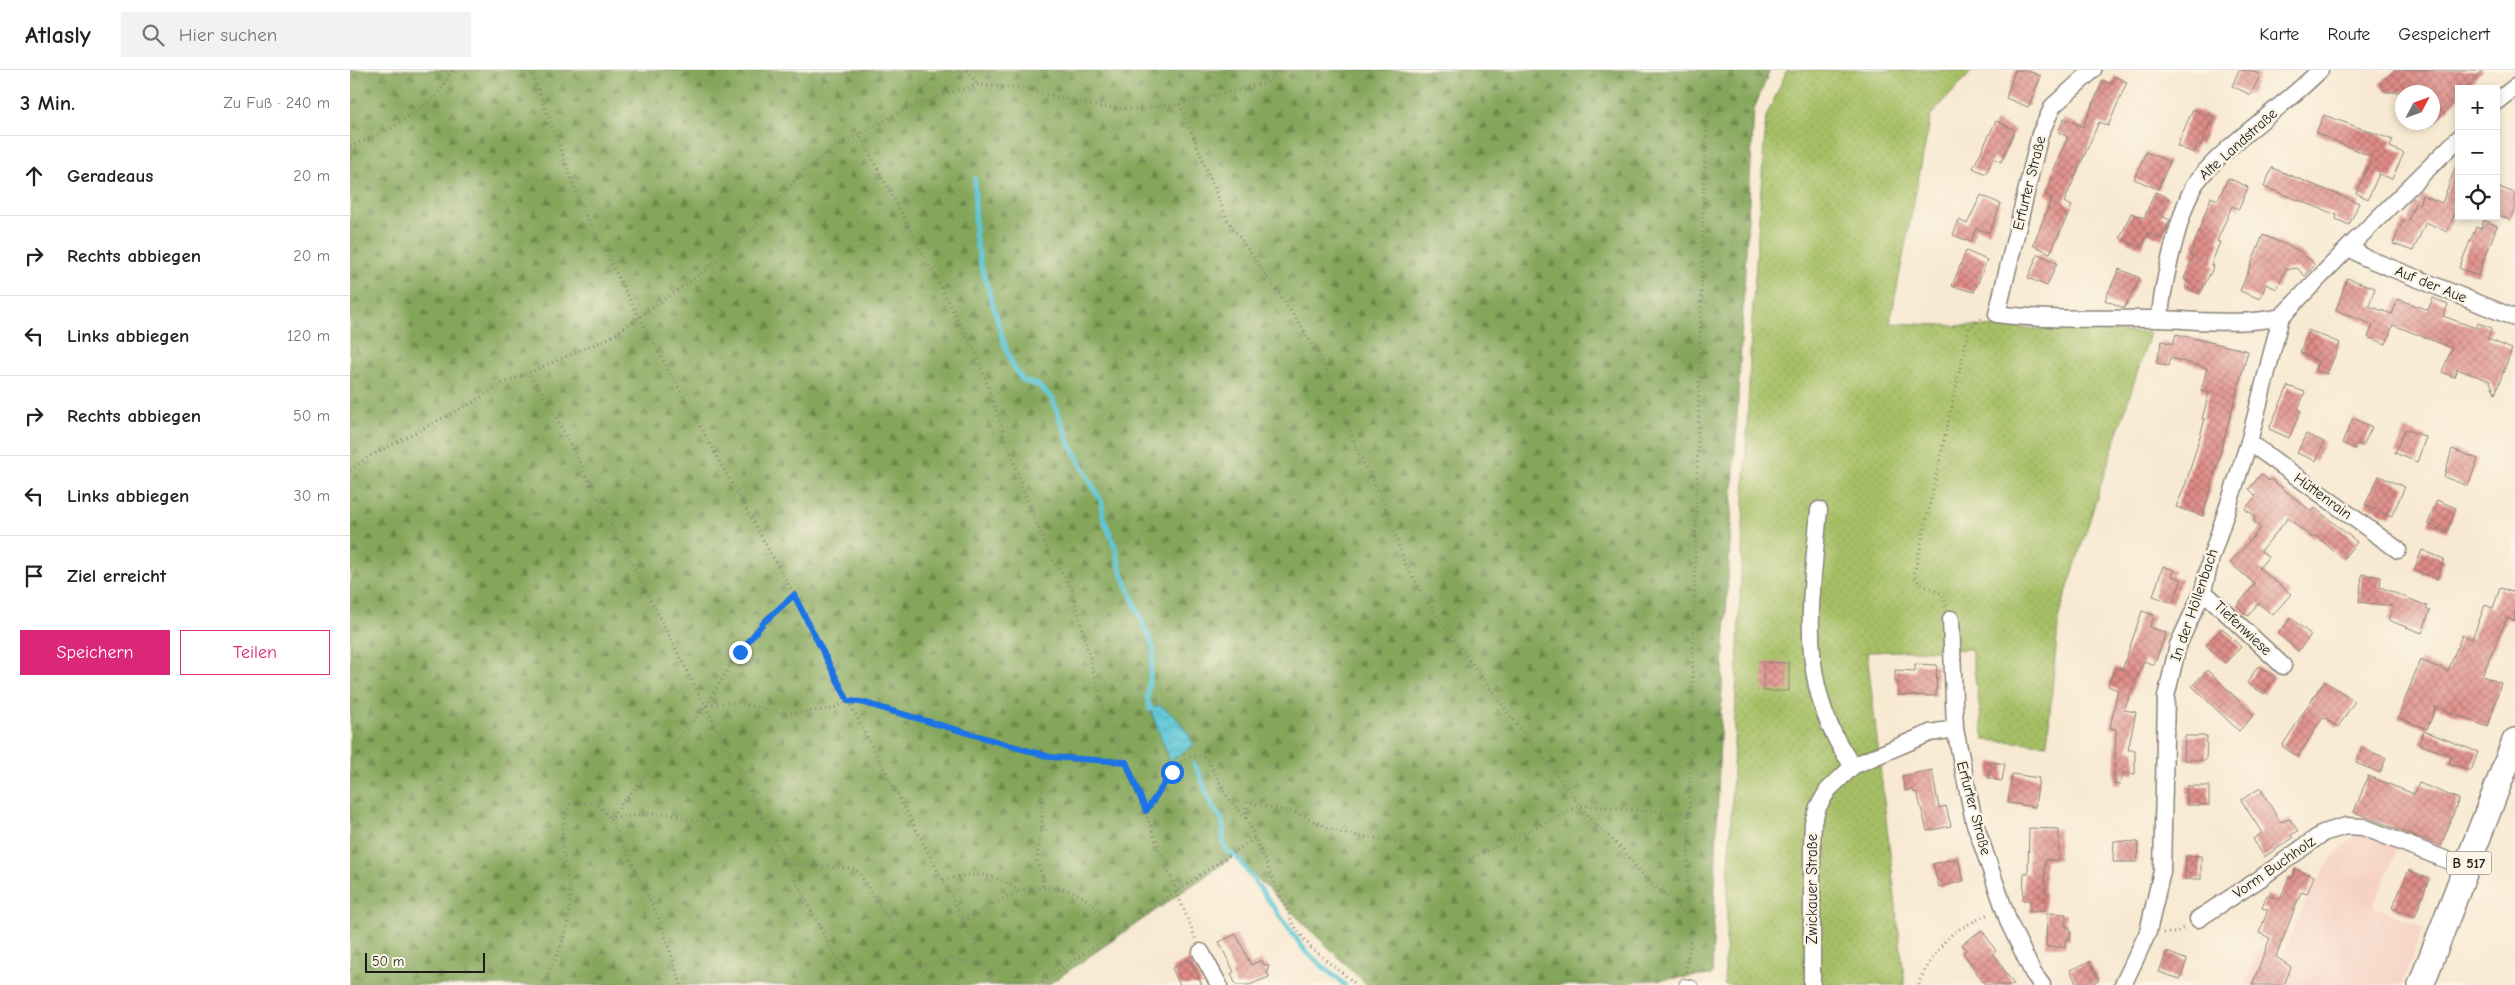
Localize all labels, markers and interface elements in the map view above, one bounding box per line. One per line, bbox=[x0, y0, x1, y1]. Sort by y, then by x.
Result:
search box bbox=[121, 12, 471, 57]
text: Atlasly bbox=[25, 21, 91, 49]
icon: search bbox=[139, 21, 167, 49]
text: Hier suchen bbox=[179, 24, 277, 46]
text: Karte bbox=[2259, 24, 2299, 45]
text: Route bbox=[2327, 24, 2370, 45]
text: Gespeichert bbox=[2398, 24, 2490, 45]
north arrow bbox=[2395, 85, 2440, 130]
map controls bbox=[2455, 85, 2500, 220]
button: + bbox=[2455, 85, 2500, 130]
text: 3 Min. bbox=[20, 91, 75, 115]
text: Zu Fuß · 240 m bbox=[223, 94, 330, 112]
street label: Alte Landstraße bbox=[2195, 104, 2281, 184]
button: − bbox=[2455, 130, 2500, 175]
street label: Erfurter Straße bbox=[2009, 134, 2050, 232]
icon: ahead bbox=[20, 162, 48, 190]
text: Geradeaus bbox=[67, 165, 153, 187]
text: 20 m bbox=[293, 167, 330, 185]
button: locate bbox=[2455, 175, 2500, 220]
icon: right bbox=[20, 242, 48, 270]
text: Rechts abbiegen bbox=[67, 245, 201, 267]
text: 20 m bbox=[293, 247, 330, 265]
street label: Auf der Aue bbox=[2392, 261, 2470, 307]
icon: left bbox=[20, 322, 48, 350]
text: Links abbiegen bbox=[67, 325, 189, 347]
text: 120 m bbox=[287, 327, 330, 345]
icon: right bbox=[20, 402, 48, 430]
text: Rechts abbiegen bbox=[67, 405, 201, 427]
text: 50 m bbox=[293, 407, 330, 425]
street label: Hüttenrain bbox=[2290, 469, 2356, 523]
icon: left bbox=[20, 482, 48, 510]
text: Links abbiegen bbox=[67, 485, 189, 507]
text: 30 m bbox=[294, 487, 330, 505]
street label: In der Höllenbach bbox=[2166, 546, 2222, 664]
icon: arrive bbox=[20, 562, 48, 590]
text: Ziel erreicht bbox=[67, 565, 166, 587]
street label: Tiefenwiese bbox=[2211, 597, 2276, 659]
button: Speichern bbox=[20, 630, 170, 675]
button: Teilen bbox=[180, 630, 330, 675]
route end bbox=[729, 641, 752, 664]
street label: Erfurter Straße bbox=[1953, 759, 1995, 857]
route start bbox=[1161, 761, 1184, 784]
street label: Vorm Buchholz bbox=[2229, 832, 2319, 902]
street label: Zwickauer Straße bbox=[1803, 833, 1821, 944]
road number: B 517 bbox=[2446, 851, 2492, 874]
scale bar bbox=[365, 950, 485, 973]
text: 50 m bbox=[372, 953, 404, 970]

